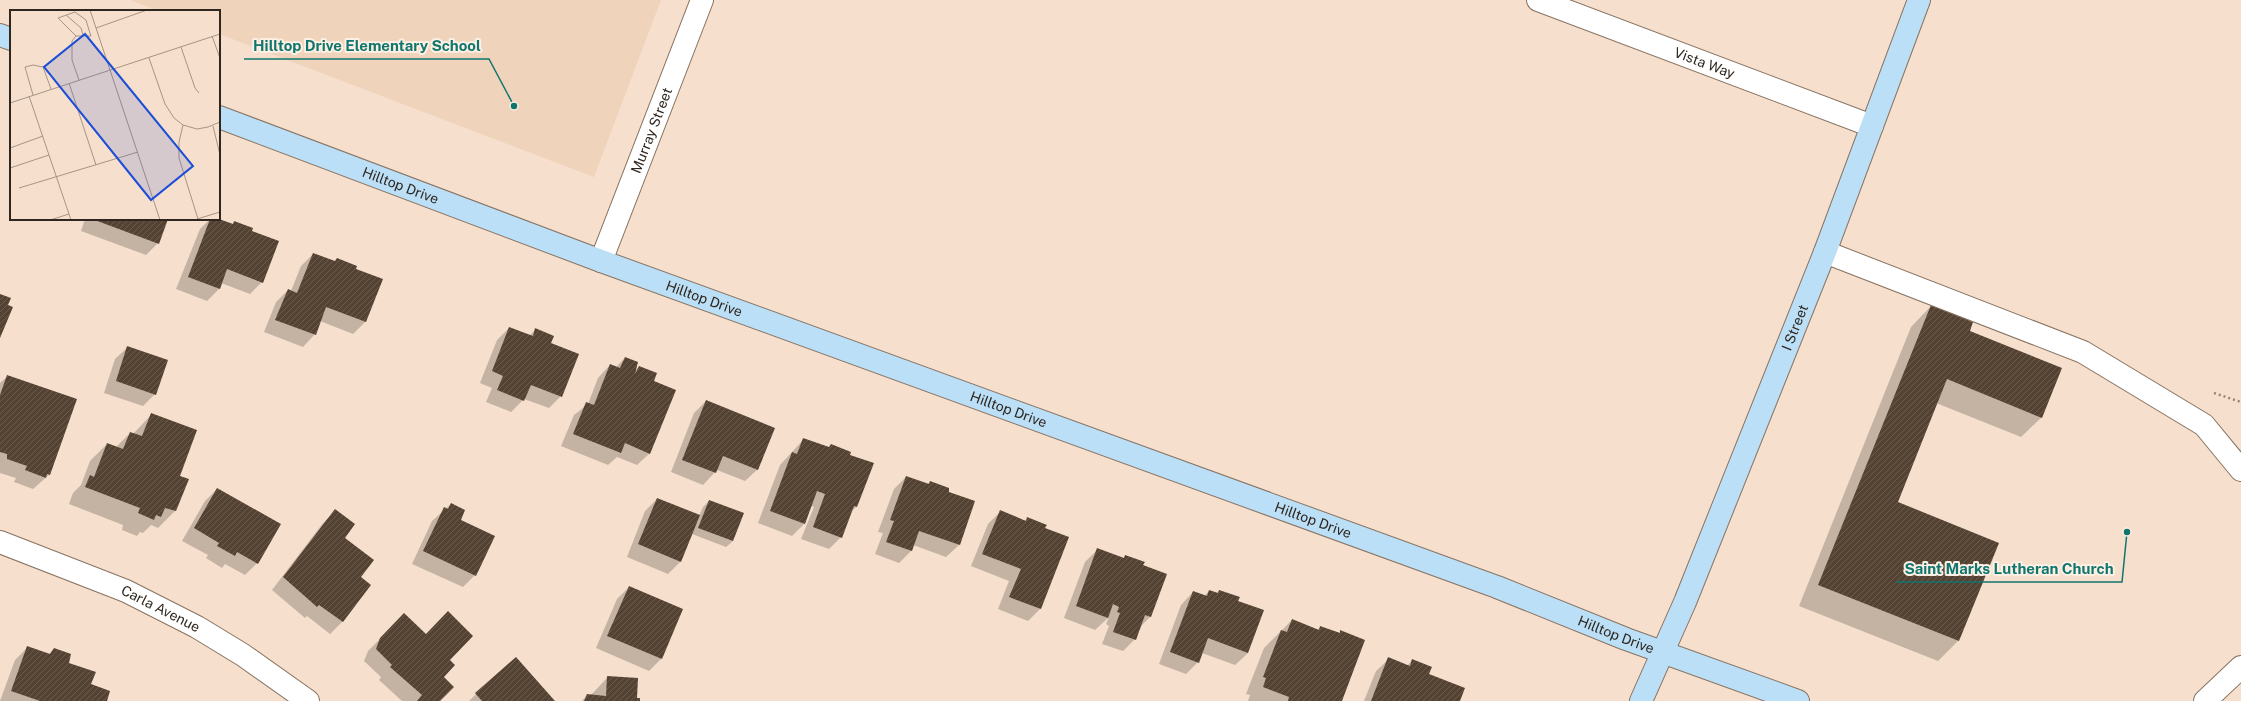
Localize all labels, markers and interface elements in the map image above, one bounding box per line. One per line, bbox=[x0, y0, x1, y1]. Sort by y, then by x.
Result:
inset map bbox=[10, 10, 220, 220]
callout: Hilltop Drive Elementary School bbox=[244, 32, 489, 59]
text: Hilltop Drive Elementary School bbox=[253, 37, 481, 54]
street label: Vista Way bbox=[1672, 44, 1738, 82]
street label: Murray Street bbox=[628, 85, 675, 176]
street label: Hilltop Drive bbox=[360, 164, 441, 207]
street label: Hilltop Drive bbox=[664, 277, 745, 320]
street label: I Street bbox=[1778, 302, 1811, 353]
street label: Hilltop Drive bbox=[968, 388, 1049, 431]
street label: Hilltop Drive bbox=[1273, 499, 1354, 541]
callout: Saint Marks Lutheran Church bbox=[1896, 555, 2122, 582]
text: Saint Marks Lutheran Church bbox=[1904, 560, 2114, 577]
street label: Carla Avenue bbox=[119, 582, 203, 635]
street label: Hilltop Drive bbox=[1576, 613, 1656, 657]

